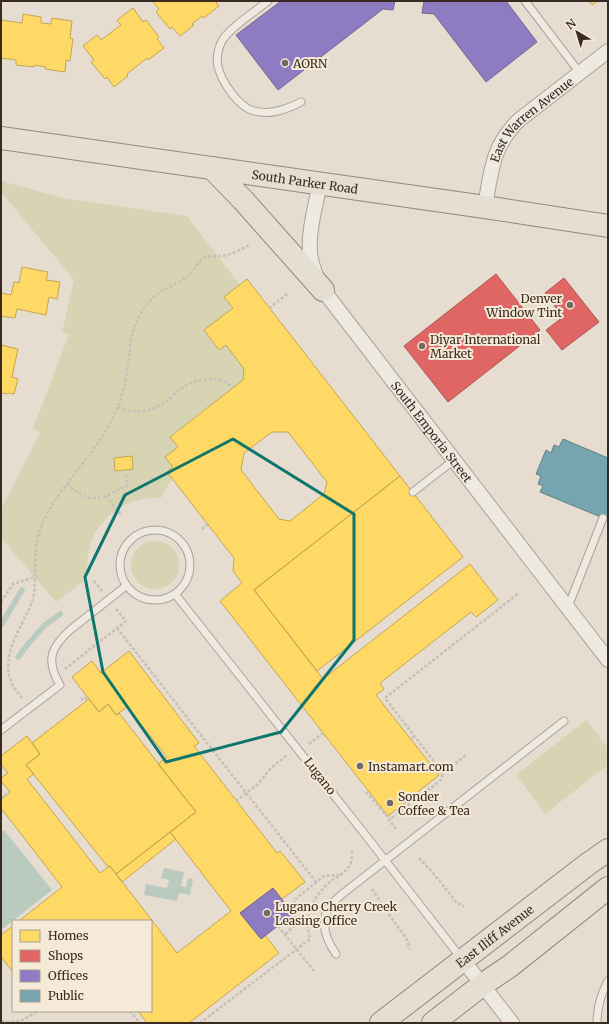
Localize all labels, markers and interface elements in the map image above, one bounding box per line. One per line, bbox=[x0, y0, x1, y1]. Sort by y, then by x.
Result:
north arrow bbox=[557, 12, 597, 52]
text: N bbox=[563, 16, 579, 32]
place label: AORN bbox=[292, 56, 328, 71]
marker: AORN bbox=[280, 58, 290, 68]
street label: East Warren Avenue bbox=[486, 73, 576, 164]
street label: South Parker Road bbox=[251, 166, 359, 196]
place label: Denver Window Tint bbox=[485, 291, 563, 320]
marker: Denver Window Tint bbox=[565, 300, 575, 310]
place label: Diyar International Market bbox=[430, 332, 541, 361]
marker: Diyar International Market bbox=[417, 341, 427, 351]
street label: South Emporia Street bbox=[388, 378, 476, 485]
street label: Lugano bbox=[301, 754, 339, 798]
place label: Instamart.com bbox=[368, 759, 454, 774]
marker: Instamart.com bbox=[355, 761, 365, 771]
place label: Sonder Coffee & Tea bbox=[398, 789, 471, 818]
marker: Sonder Coffee & Tea bbox=[385, 798, 395, 808]
place label: Lugano Cherry Creek Leasing Office bbox=[275, 899, 397, 928]
street label: East Iliff Avenue bbox=[452, 901, 536, 971]
marker: Lugano Cherry Creek Leasing Office bbox=[262, 908, 272, 918]
legend bbox=[12, 920, 152, 1012]
text: Homes bbox=[48, 928, 89, 943]
text: Shops bbox=[48, 948, 83, 963]
text: Offices bbox=[48, 968, 88, 983]
text: Public bbox=[48, 988, 84, 1003]

